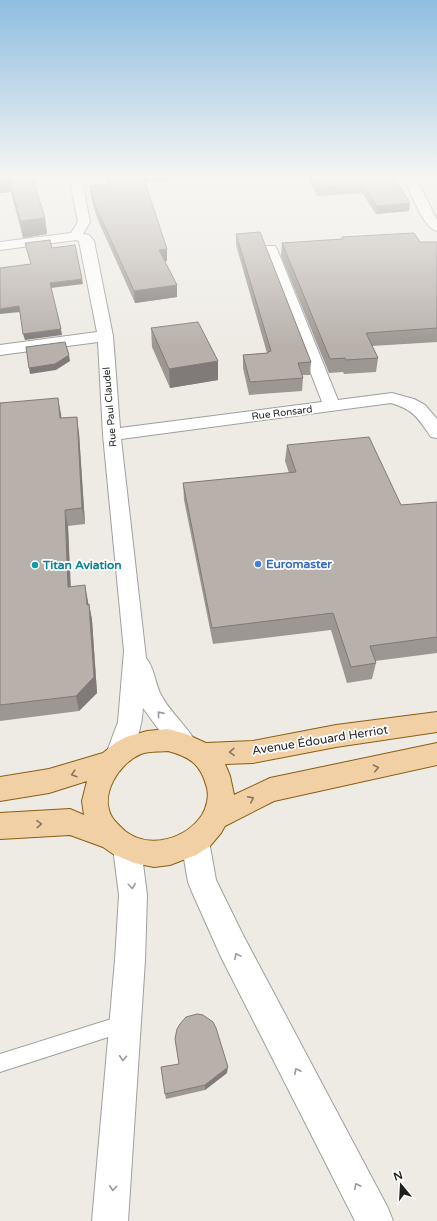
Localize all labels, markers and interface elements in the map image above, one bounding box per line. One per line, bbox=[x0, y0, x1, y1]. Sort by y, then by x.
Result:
street label: Rue Paul Claudel bbox=[101, 366, 119, 448]
street label: Rue Ronsard bbox=[251, 403, 313, 423]
place label: Euromaster bbox=[266, 557, 332, 571]
place label: Titan Aviation bbox=[42, 558, 122, 572]
marker: Euromaster bbox=[253, 559, 263, 569]
marker: Titan Aviation bbox=[30, 560, 40, 570]
one-way arrow bbox=[158, 711, 165, 718]
street label: Avenue Édouard Herriot bbox=[251, 722, 389, 758]
one-way arrow bbox=[229, 748, 235, 757]
one-way arrow bbox=[373, 764, 380, 772]
one-way arrow bbox=[71, 769, 78, 778]
one-way arrow bbox=[247, 797, 254, 804]
one-way arrow bbox=[36, 819, 42, 828]
one-way arrow bbox=[127, 883, 136, 889]
one-way arrow bbox=[235, 952, 242, 960]
one-way arrow bbox=[118, 1055, 127, 1061]
one-way arrow bbox=[294, 1068, 302, 1075]
north arrow bbox=[381, 1165, 421, 1205]
text: N bbox=[392, 1168, 404, 1184]
one-way arrow bbox=[354, 1183, 362, 1191]
one-way arrow bbox=[108, 1185, 117, 1191]

